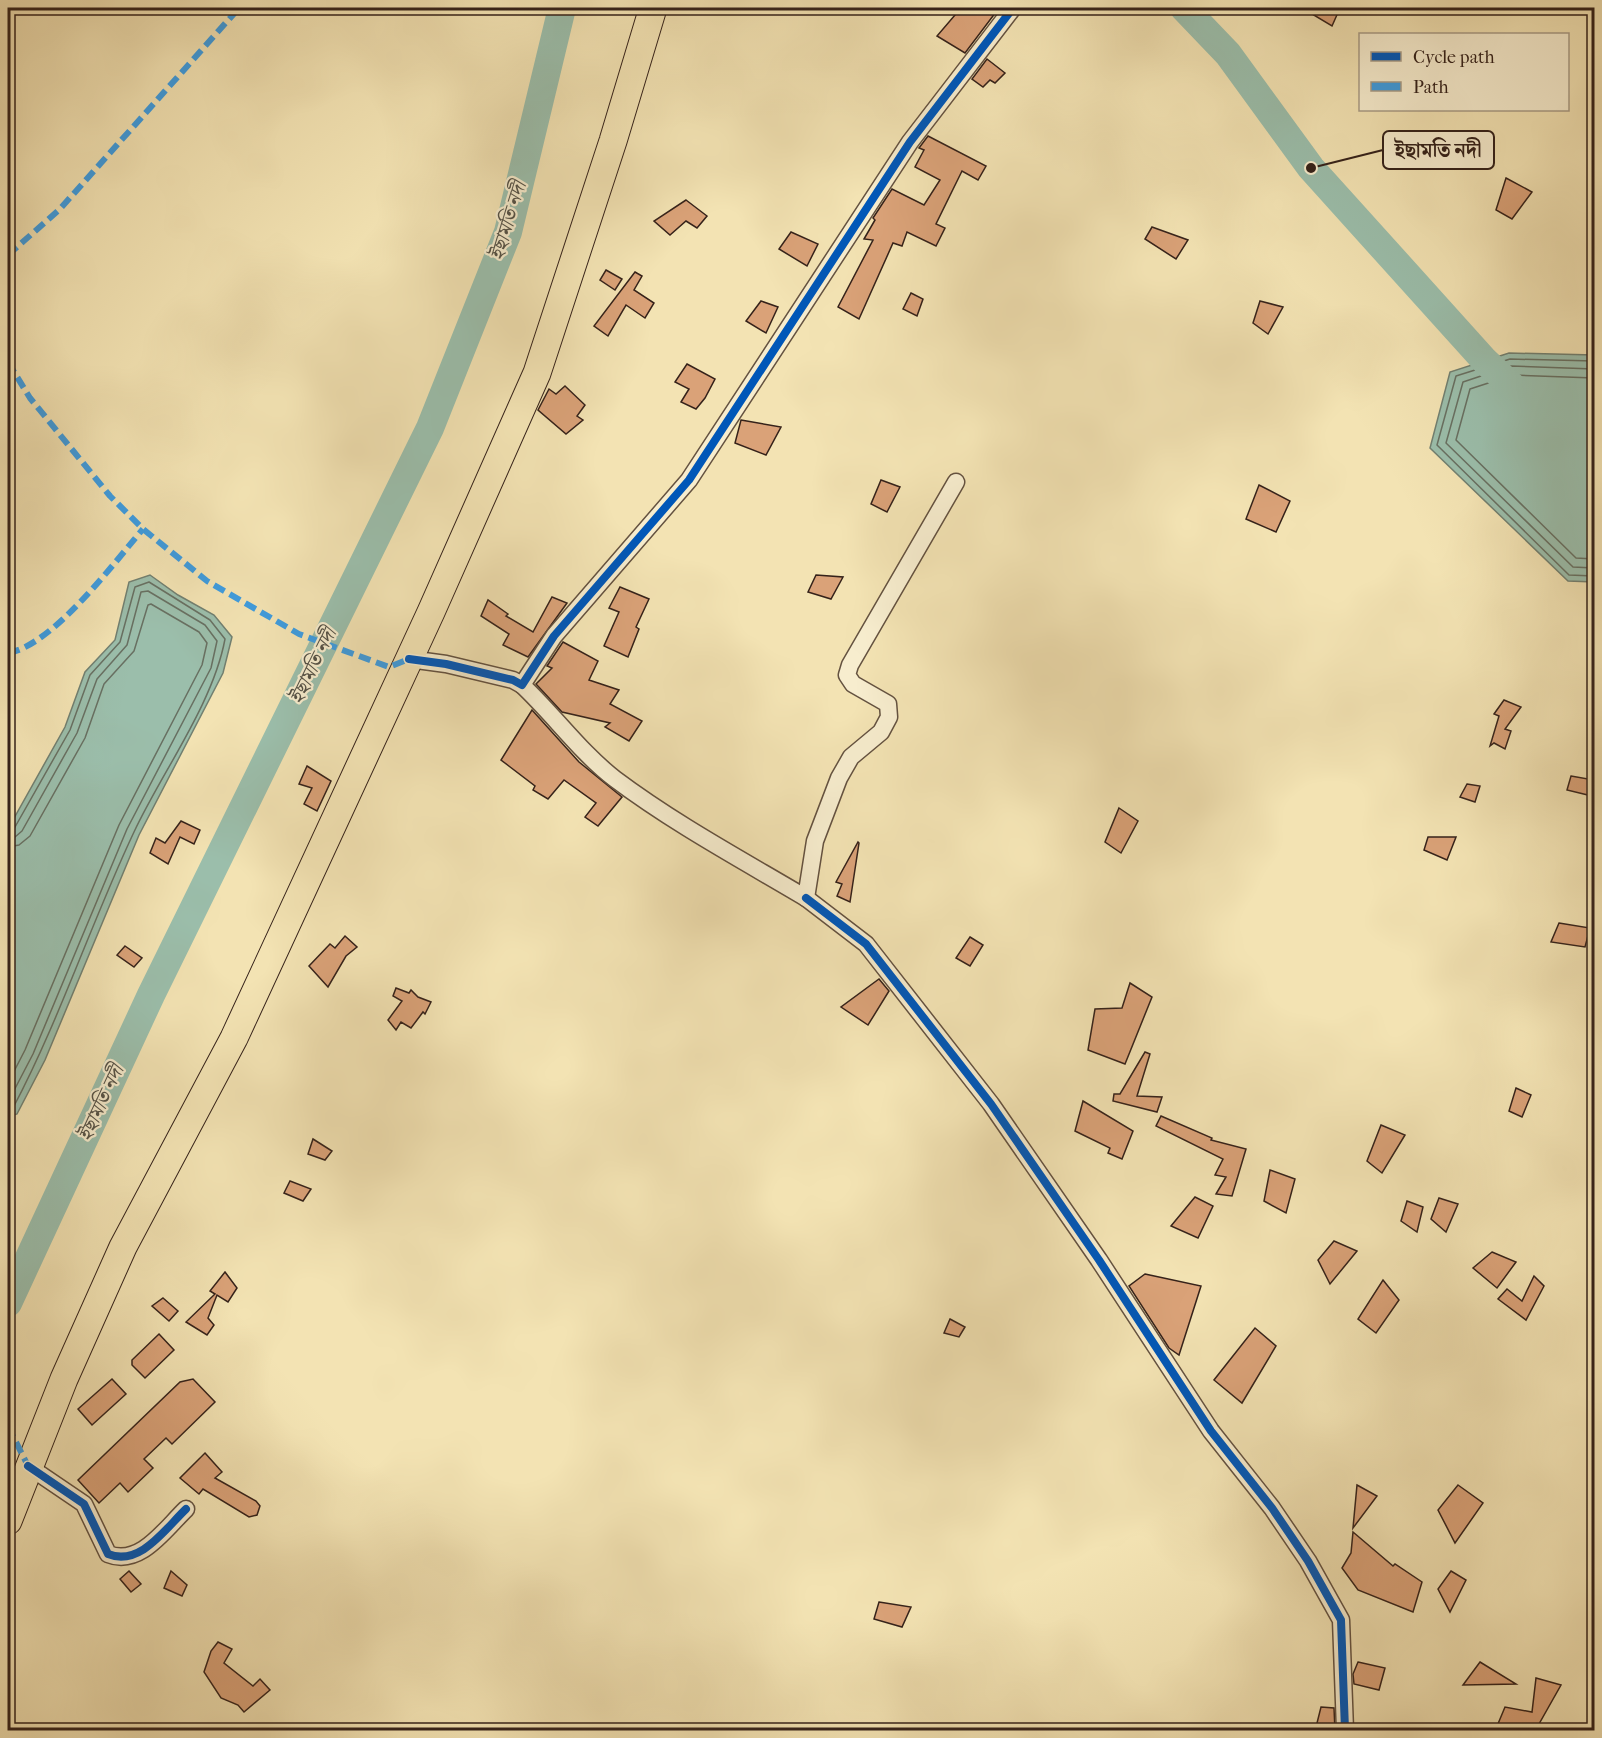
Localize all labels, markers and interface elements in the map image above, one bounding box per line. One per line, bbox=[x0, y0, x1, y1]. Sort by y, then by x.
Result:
legend bbox=[1359, 33, 1569, 111]
text: Cycle path bbox=[1413, 47, 1494, 68]
text: Path bbox=[1413, 77, 1449, 98]
callout: ইছামতি নদী bbox=[1383, 131, 1494, 169]
text: ইছামতি নদী bbox=[1393, 137, 1482, 162]
water label: ইছামতি নদী bbox=[484, 177, 531, 263]
water label: ইছামতি নদী bbox=[284, 622, 342, 707]
water label: ইছামতি নদী bbox=[73, 1059, 129, 1145]

